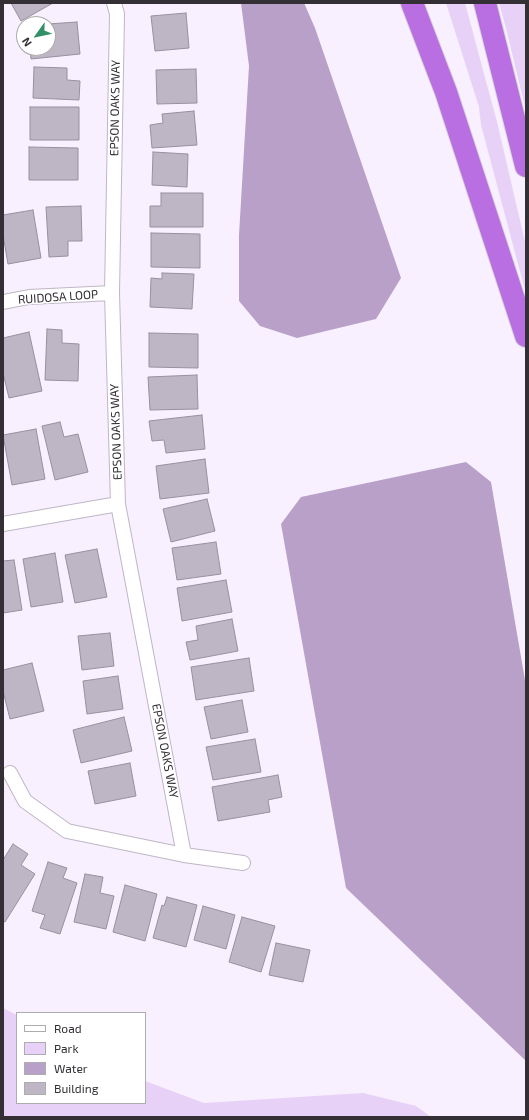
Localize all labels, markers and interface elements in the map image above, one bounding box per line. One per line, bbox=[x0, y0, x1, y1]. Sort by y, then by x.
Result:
north arrow bbox=[16, 16, 56, 56]
text: N bbox=[19, 35, 34, 49]
street label: EPSON OAKS WAY bbox=[107, 60, 123, 156]
street label: RUIDOSA LOOP bbox=[17, 287, 99, 307]
street label: EPSON OAKS WAY bbox=[107, 384, 125, 480]
street label: EPSON OAKS WAY bbox=[149, 702, 181, 800]
legend bbox=[16, 1012, 146, 1104]
text: Road bbox=[54, 1021, 82, 1035]
text: Park bbox=[54, 1041, 79, 1055]
text: Water bbox=[54, 1061, 88, 1075]
text: Building bbox=[54, 1081, 98, 1095]

